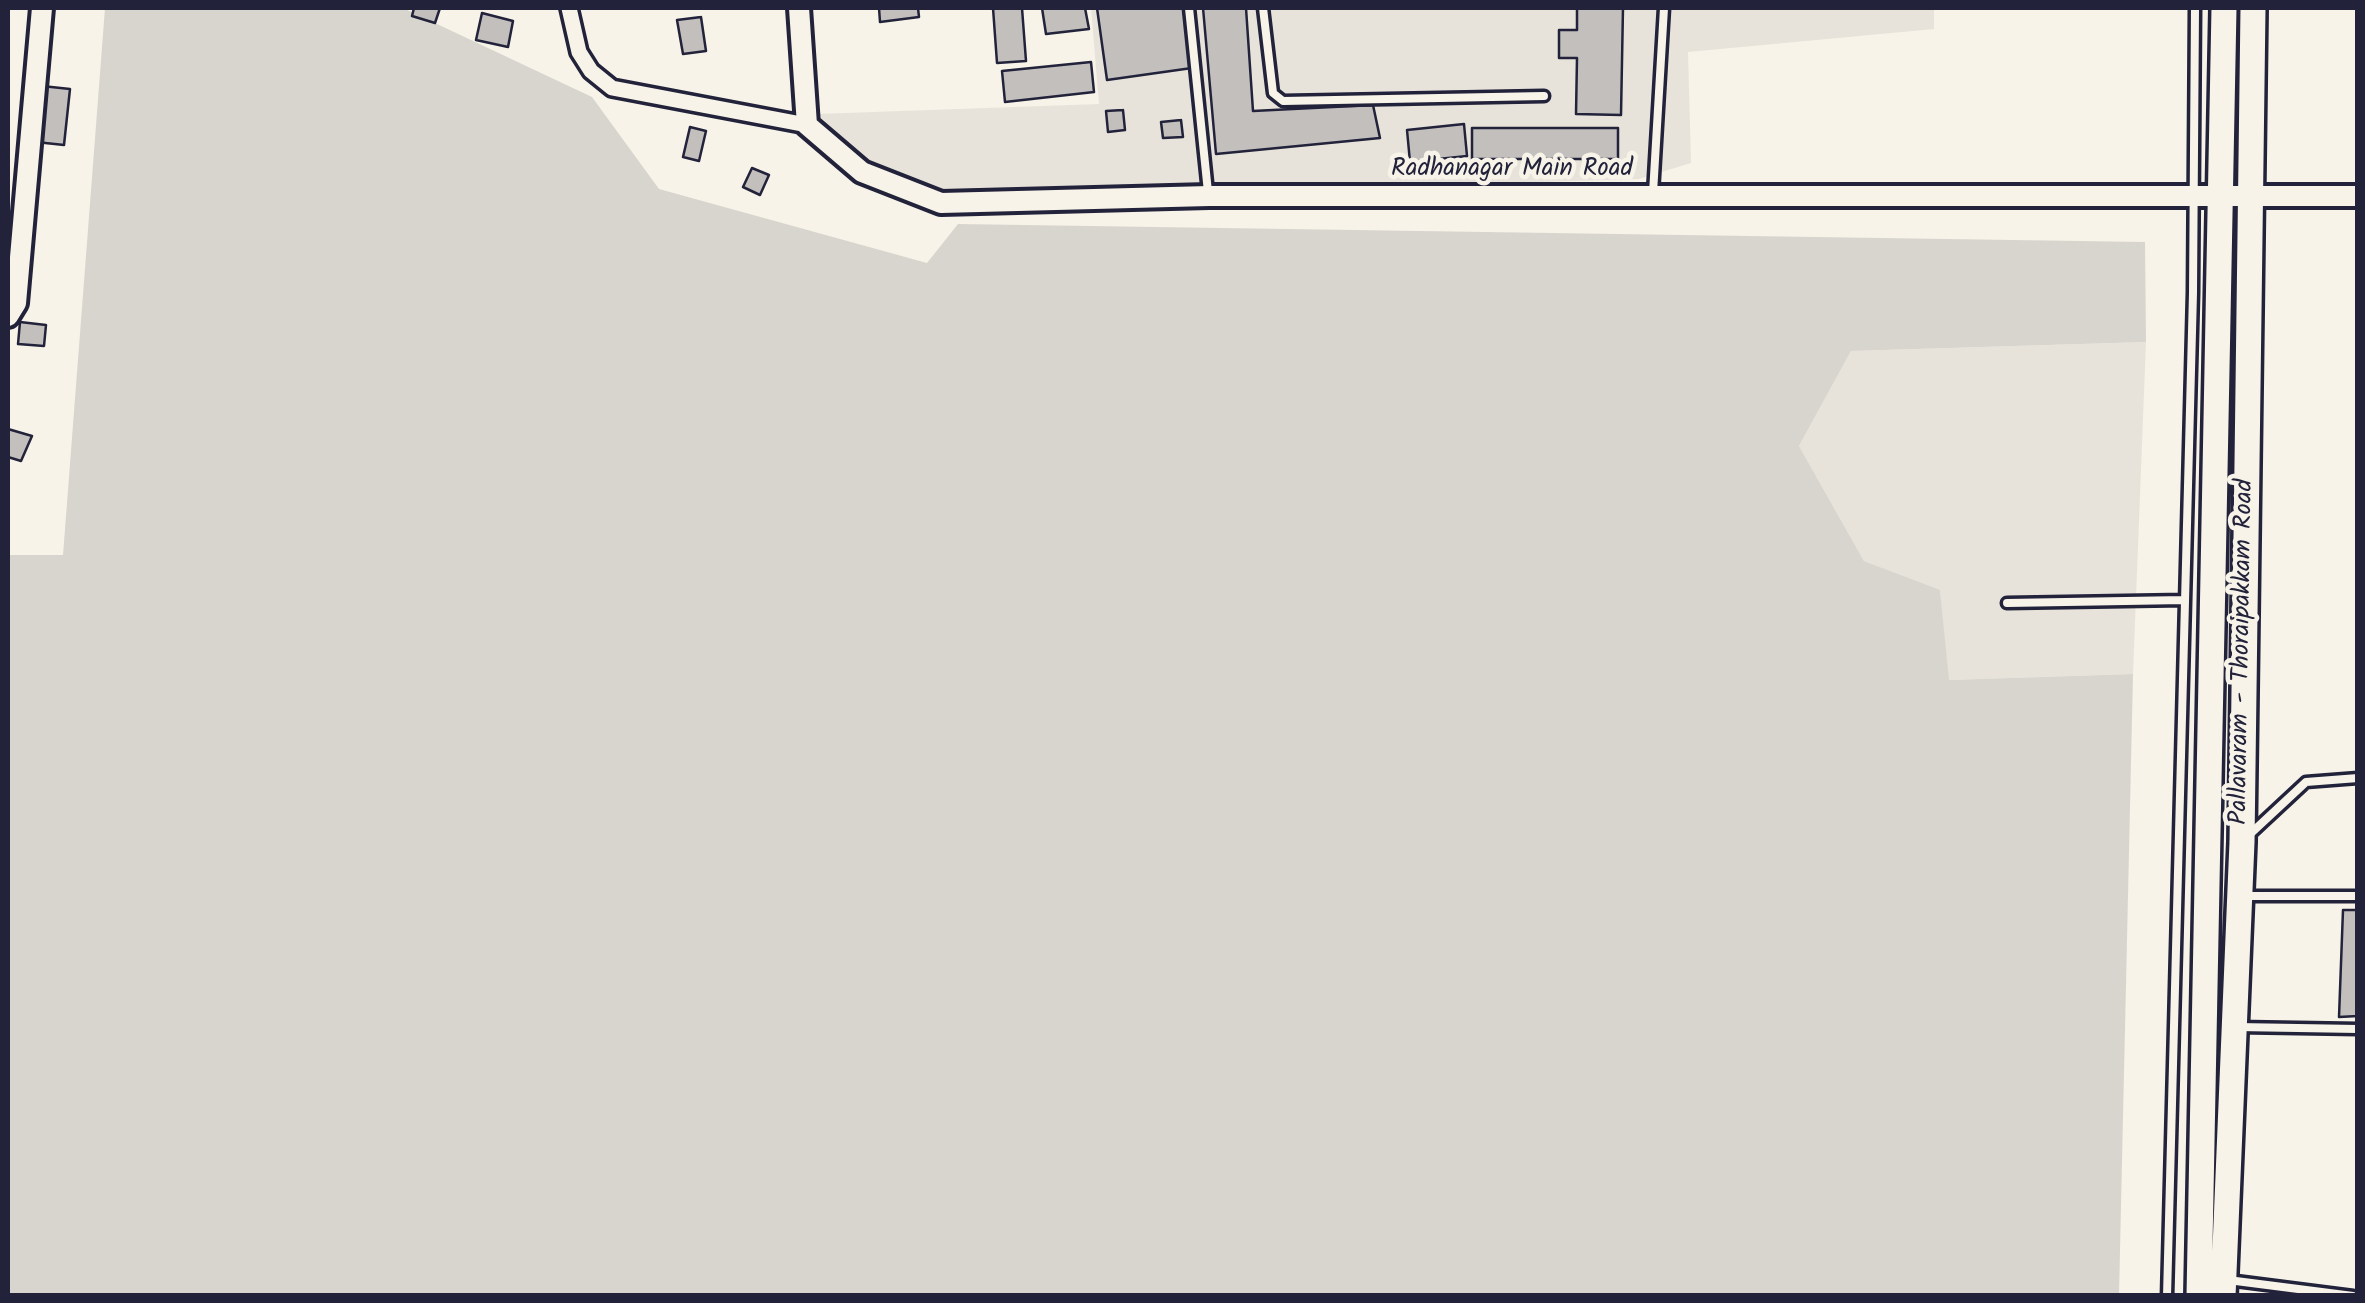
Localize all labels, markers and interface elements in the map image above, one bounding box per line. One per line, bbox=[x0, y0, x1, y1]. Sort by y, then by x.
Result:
street label: Radhanagar Main Road bbox=[1391, 156, 1633, 186]
street label: Pallavaram - Thoraipakkam Road bbox=[2226, 479, 2262, 825]

